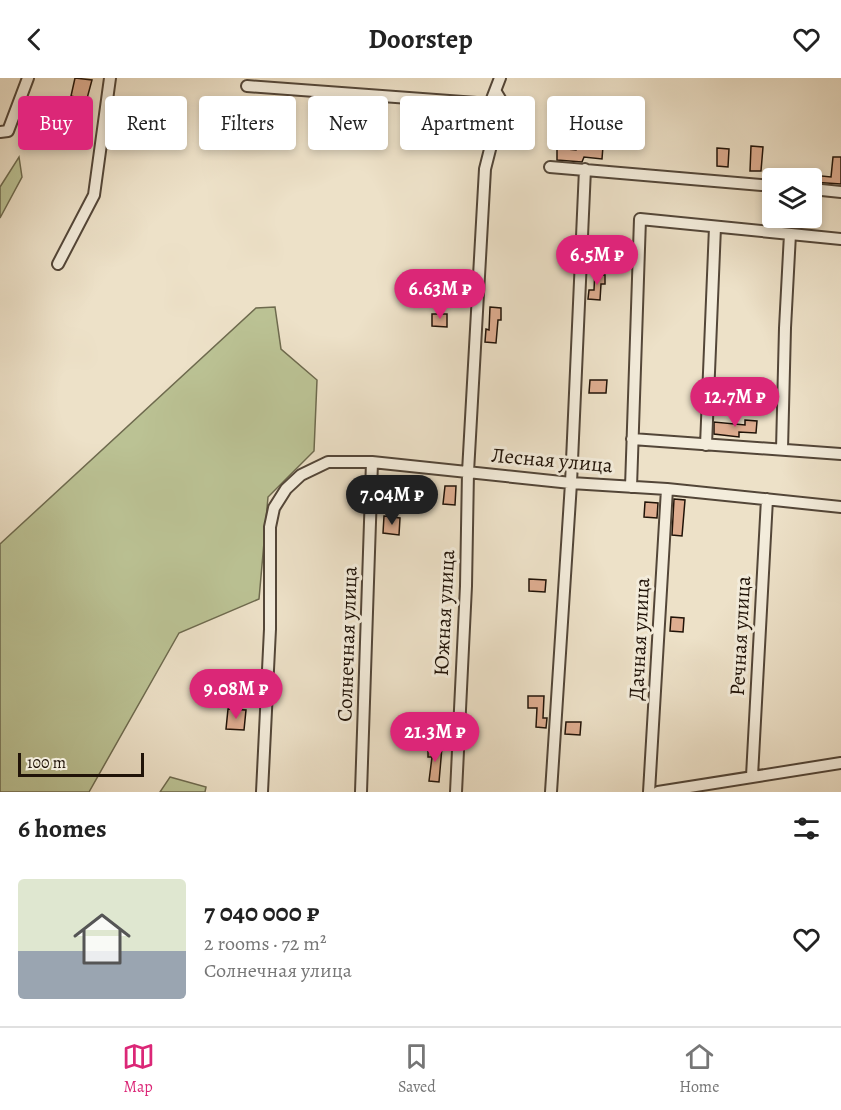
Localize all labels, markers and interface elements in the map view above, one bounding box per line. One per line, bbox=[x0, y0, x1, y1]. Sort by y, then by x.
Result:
text: Doorstep bbox=[368, 21, 473, 57]
icon: back bbox=[18, 23, 51, 56]
icon: heart bbox=[790, 23, 823, 56]
chip: Buy bbox=[18, 96, 93, 150]
chip: Rent bbox=[105, 96, 187, 150]
chip: Filters bbox=[199, 96, 296, 150]
chip: New bbox=[308, 96, 388, 150]
chip: Apartment bbox=[400, 96, 535, 150]
chip: House bbox=[547, 96, 645, 150]
map controls bbox=[762, 168, 822, 228]
button: layers bbox=[762, 168, 822, 228]
pin: 6.5M ₽ bbox=[548, 235, 646, 286]
text: 6.5M ₽ bbox=[570, 241, 624, 268]
pin: 6.63M ₽ bbox=[385, 269, 495, 320]
text: 6.63M ₽ bbox=[408, 275, 472, 302]
pin: 12.7M ₽ bbox=[680, 377, 790, 428]
text: 12.7M ₽ bbox=[704, 383, 766, 410]
street label: Лесная улица bbox=[490, 441, 614, 479]
pin: 7.04M ₽ bbox=[337, 475, 447, 526]
text: 7.04M ₽ bbox=[360, 481, 424, 508]
street label: Южная улица bbox=[427, 549, 461, 677]
street label: Солнечная улица bbox=[330, 566, 364, 722]
street label: Речная улица bbox=[723, 575, 757, 697]
street label: Дачная улица bbox=[622, 577, 656, 701]
pin: 9.08M ₽ bbox=[181, 669, 291, 720]
text: 9.08M ₽ bbox=[204, 675, 268, 702]
pin: 21.3M ₽ bbox=[380, 712, 490, 763]
text: 21.3M ₽ bbox=[404, 718, 466, 745]
scale bar bbox=[18, 750, 144, 778]
text: 100 m bbox=[27, 752, 66, 774]
text: 6 homes bbox=[18, 811, 107, 846]
icon: filters bbox=[790, 812, 823, 845]
text: 7 040 000 ₽ bbox=[204, 895, 320, 930]
icon: home bbox=[66, 903, 138, 975]
icon: heart bbox=[790, 923, 823, 956]
text: 2 rooms · 72 m² bbox=[204, 930, 326, 957]
text: Солнечная улица bbox=[204, 957, 352, 984]
tab: Map bbox=[122, 1040, 155, 1098]
tab: Saved bbox=[398, 1040, 436, 1098]
tab: Home bbox=[679, 1040, 719, 1098]

